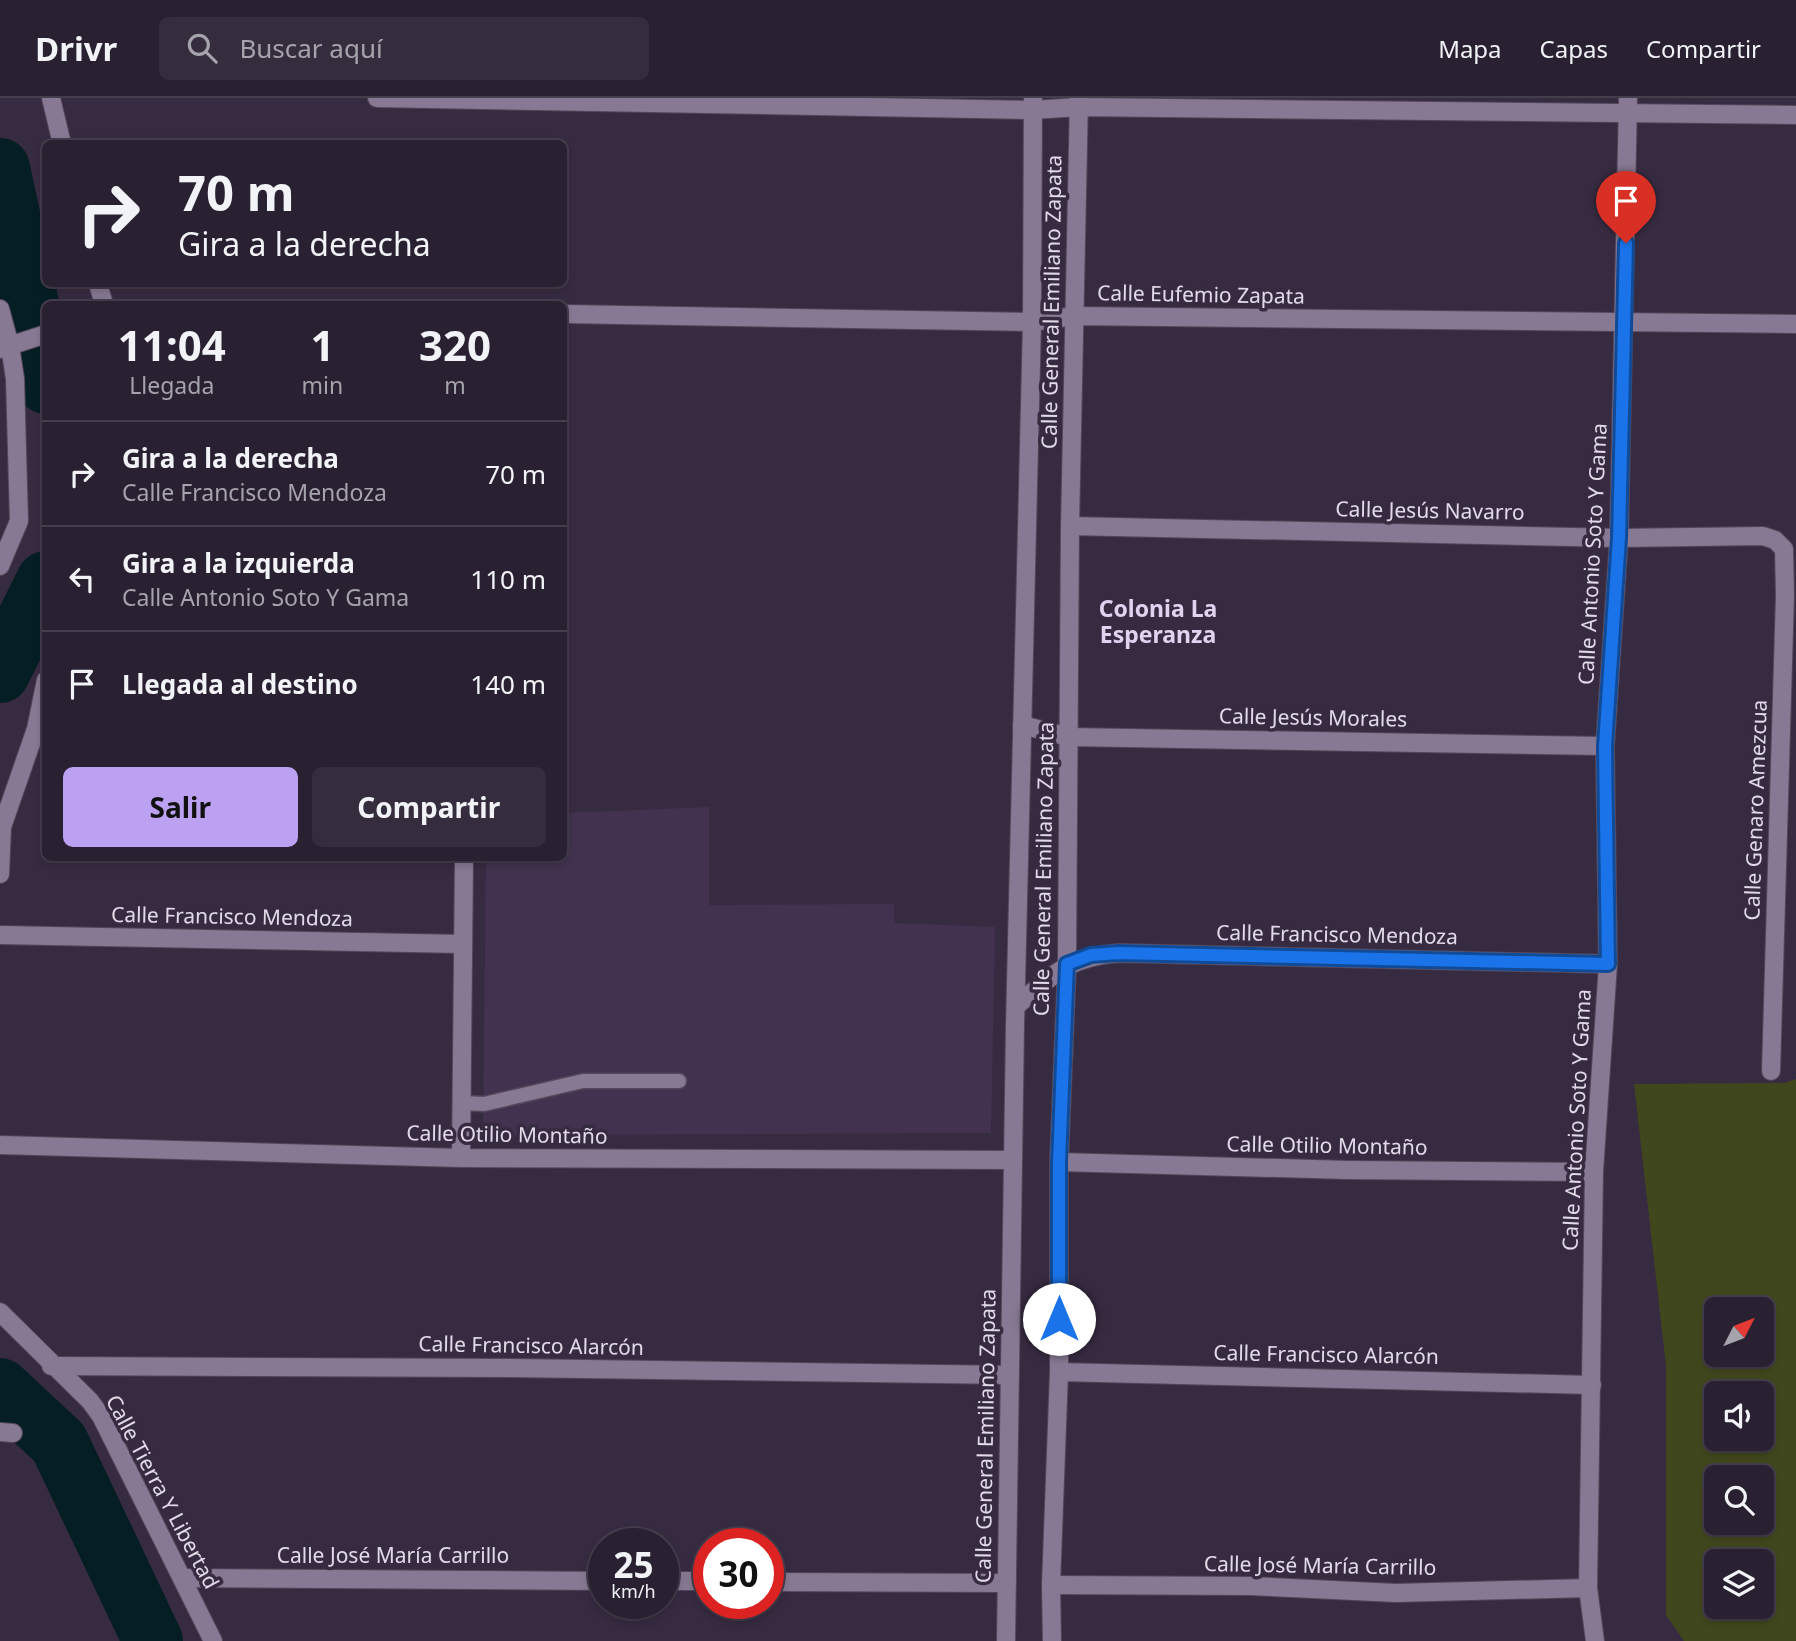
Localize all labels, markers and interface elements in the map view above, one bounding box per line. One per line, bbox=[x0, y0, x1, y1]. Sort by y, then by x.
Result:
search box bbox=[159, 17, 649, 80]
text: Drivr bbox=[35, 26, 117, 71]
icon: search bbox=[183, 29, 221, 67]
text: Buscar aquí bbox=[239, 30, 383, 66]
text: Mapa bbox=[1438, 32, 1502, 65]
text: Capas bbox=[1540, 32, 1608, 65]
text: Compartir bbox=[1646, 32, 1761, 65]
street label: Calle General Emiliano Zapata bbox=[1034, 155, 1068, 449]
text: 70 m bbox=[178, 159, 295, 225]
icon: right bbox=[63, 168, 154, 259]
pin bbox=[1596, 171, 1656, 243]
icon: arrive bbox=[1607, 182, 1645, 220]
text: Gira a la derecha bbox=[178, 222, 431, 265]
street label: Calle Eufemio Zapata bbox=[1097, 278, 1305, 310]
text: 11:04 bbox=[118, 316, 226, 373]
text: 1 bbox=[310, 316, 334, 373]
text: 320 bbox=[419, 316, 491, 373]
text: Llegada bbox=[129, 369, 214, 401]
text: min bbox=[302, 369, 343, 401]
text: m bbox=[444, 369, 466, 401]
street label: Calle Antonio Soto Y Gama bbox=[1571, 422, 1613, 686]
text: Gira a la derecha bbox=[122, 440, 339, 476]
icon: right bbox=[63, 455, 101, 493]
text: 70 m bbox=[485, 456, 546, 492]
text: Calle Francisco Mendoza bbox=[122, 476, 387, 508]
street label: Calle Jesús Navarro bbox=[1335, 494, 1525, 526]
text: Gira a la izquierda bbox=[122, 545, 355, 581]
icon: left bbox=[63, 560, 101, 598]
text: 110 m bbox=[470, 561, 546, 597]
text: Calle Antonio Soto Y Gama bbox=[122, 581, 409, 613]
district label: Colonia La Esperanza bbox=[1099, 592, 1217, 650]
icon: arrive bbox=[63, 665, 101, 703]
text: Llegada al destino bbox=[122, 666, 358, 702]
text: 140 m bbox=[470, 666, 546, 702]
street label: Calle Genaro Amezcua bbox=[1737, 699, 1773, 921]
street label: Calle Jesús Morales bbox=[1219, 701, 1407, 733]
street label: Calle General Emiliano Zapata bbox=[1026, 722, 1060, 1016]
button: Salir bbox=[63, 767, 298, 847]
button: Compartir bbox=[312, 767, 546, 847]
street label: Calle Francisco Mendoza bbox=[111, 900, 353, 932]
street label: Calle Francisco Mendoza bbox=[1216, 918, 1458, 950]
street label: Calle Antonio Soto Y Gama bbox=[1555, 988, 1597, 1252]
street label: Calle Otilio Montaño bbox=[406, 1118, 608, 1150]
street label: Calle Otilio Montaño bbox=[1226, 1129, 1428, 1161]
position arrow bbox=[1022, 1282, 1096, 1356]
street label: Calle General Emiliano Zapata bbox=[968, 1289, 1002, 1583]
north arrow bbox=[1704, 1297, 1774, 1367]
map controls bbox=[1704, 1297, 1774, 1619]
street label: Calle Francisco Alarcón bbox=[418, 1329, 644, 1361]
street label: Calle Francisco Alarcón bbox=[1213, 1338, 1439, 1370]
button: sound bbox=[1704, 1381, 1774, 1451]
street label: Calle Tierra Y Libertad bbox=[100, 1390, 226, 1593]
button: search bbox=[1704, 1465, 1774, 1535]
speed limit sign: 30 bbox=[693, 1528, 784, 1619]
street label: Calle José María Carrillo bbox=[277, 1541, 509, 1569]
text: 25 bbox=[613, 1541, 654, 1588]
street label: Calle José María Carrillo bbox=[1204, 1549, 1437, 1581]
button: layers bbox=[1704, 1549, 1774, 1619]
text: km/h bbox=[611, 1579, 656, 1603]

